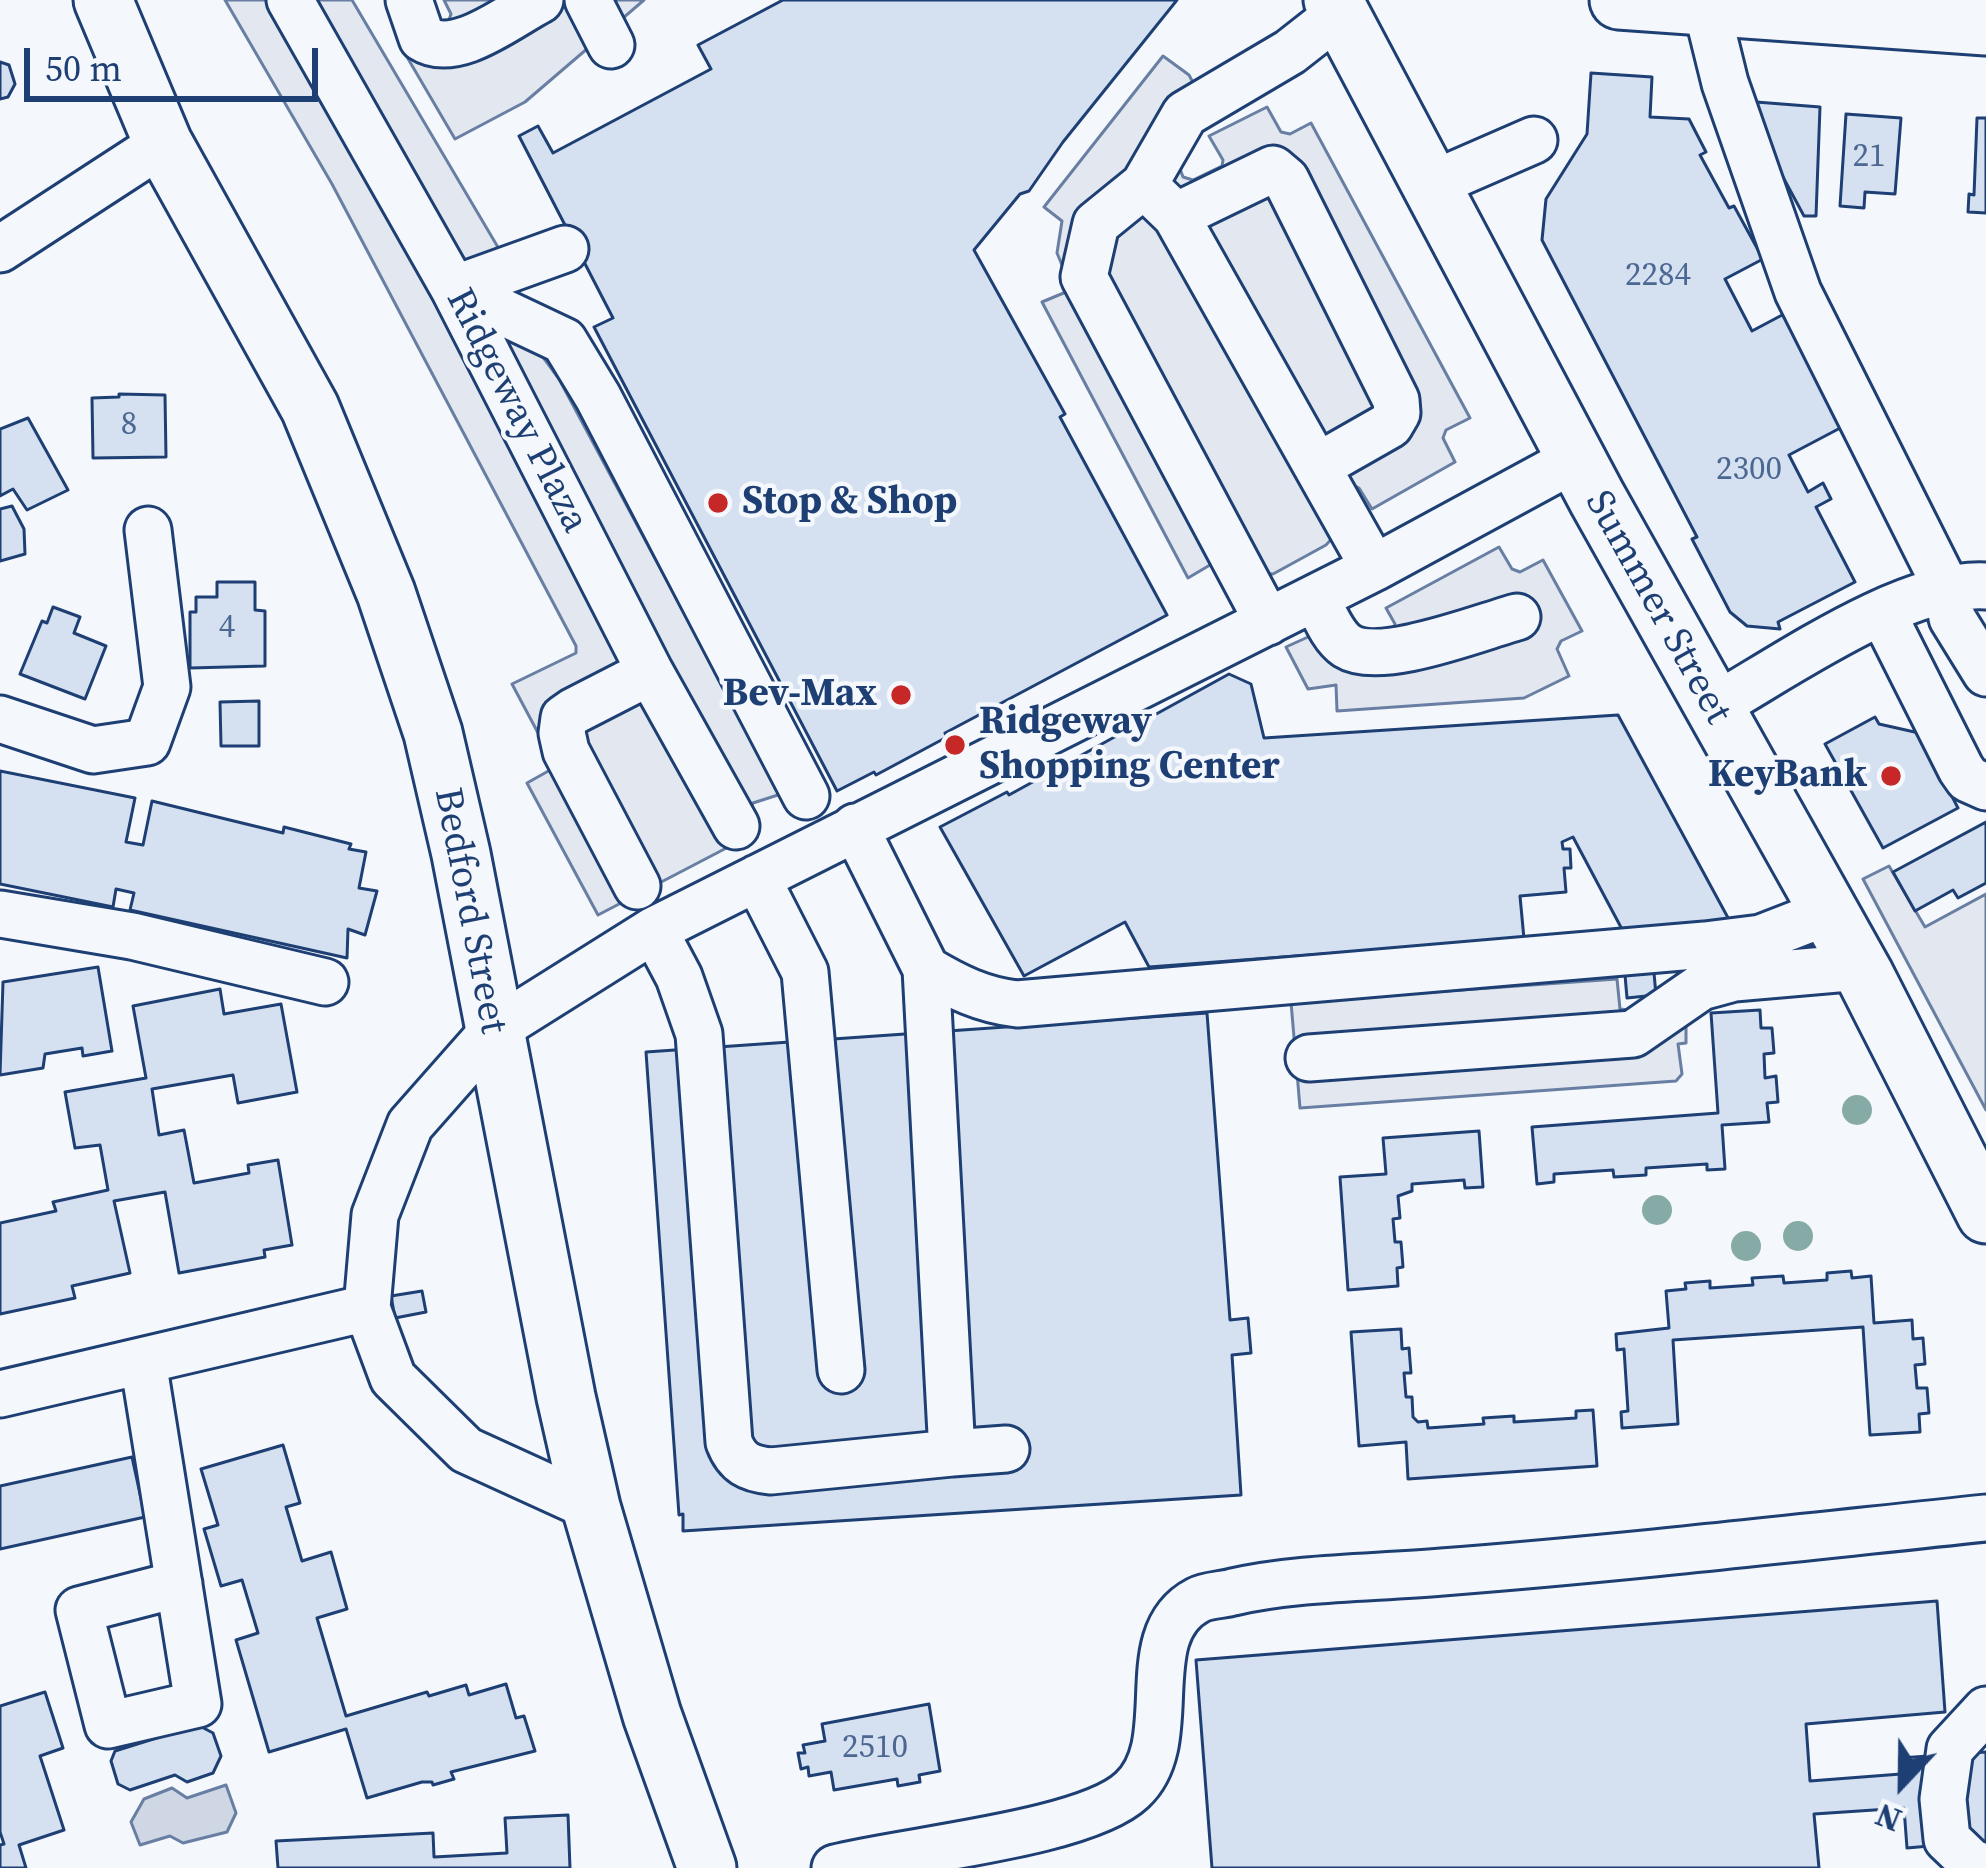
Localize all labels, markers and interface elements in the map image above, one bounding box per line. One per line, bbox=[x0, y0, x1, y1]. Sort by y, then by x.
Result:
scale bar bbox=[30, 24, 324, 98]
text: 50 m bbox=[45, 44, 122, 93]
house number: 21 bbox=[1853, 138, 1885, 178]
house number: 2284 bbox=[1625, 257, 1691, 297]
street label: Ridgeway Plaza bbox=[434, 281, 598, 541]
house number: 8 bbox=[121, 406, 137, 446]
house number: 2300 bbox=[1716, 451, 1782, 491]
place label: Stop & Shop bbox=[742, 480, 957, 526]
street label: Summer Street bbox=[1574, 483, 1740, 733]
marker: Stop & Shop bbox=[705, 490, 731, 516]
house number: 4 bbox=[219, 609, 235, 649]
place label: Bev-Max bbox=[723, 672, 877, 718]
marker: Bev-Max bbox=[888, 682, 914, 708]
place label: Ridgeway Shopping Center bbox=[979, 700, 1280, 791]
marker: Ridgeway Shopping Center bbox=[942, 732, 968, 758]
place label: KeyBank bbox=[1708, 753, 1867, 799]
marker: KeyBank bbox=[1878, 763, 1904, 789]
street label: Bedford Street bbox=[422, 784, 516, 1038]
north arrow bbox=[1842, 1724, 1962, 1844]
house number: 2510 bbox=[842, 1729, 908, 1769]
text: N bbox=[1869, 1792, 1908, 1843]

